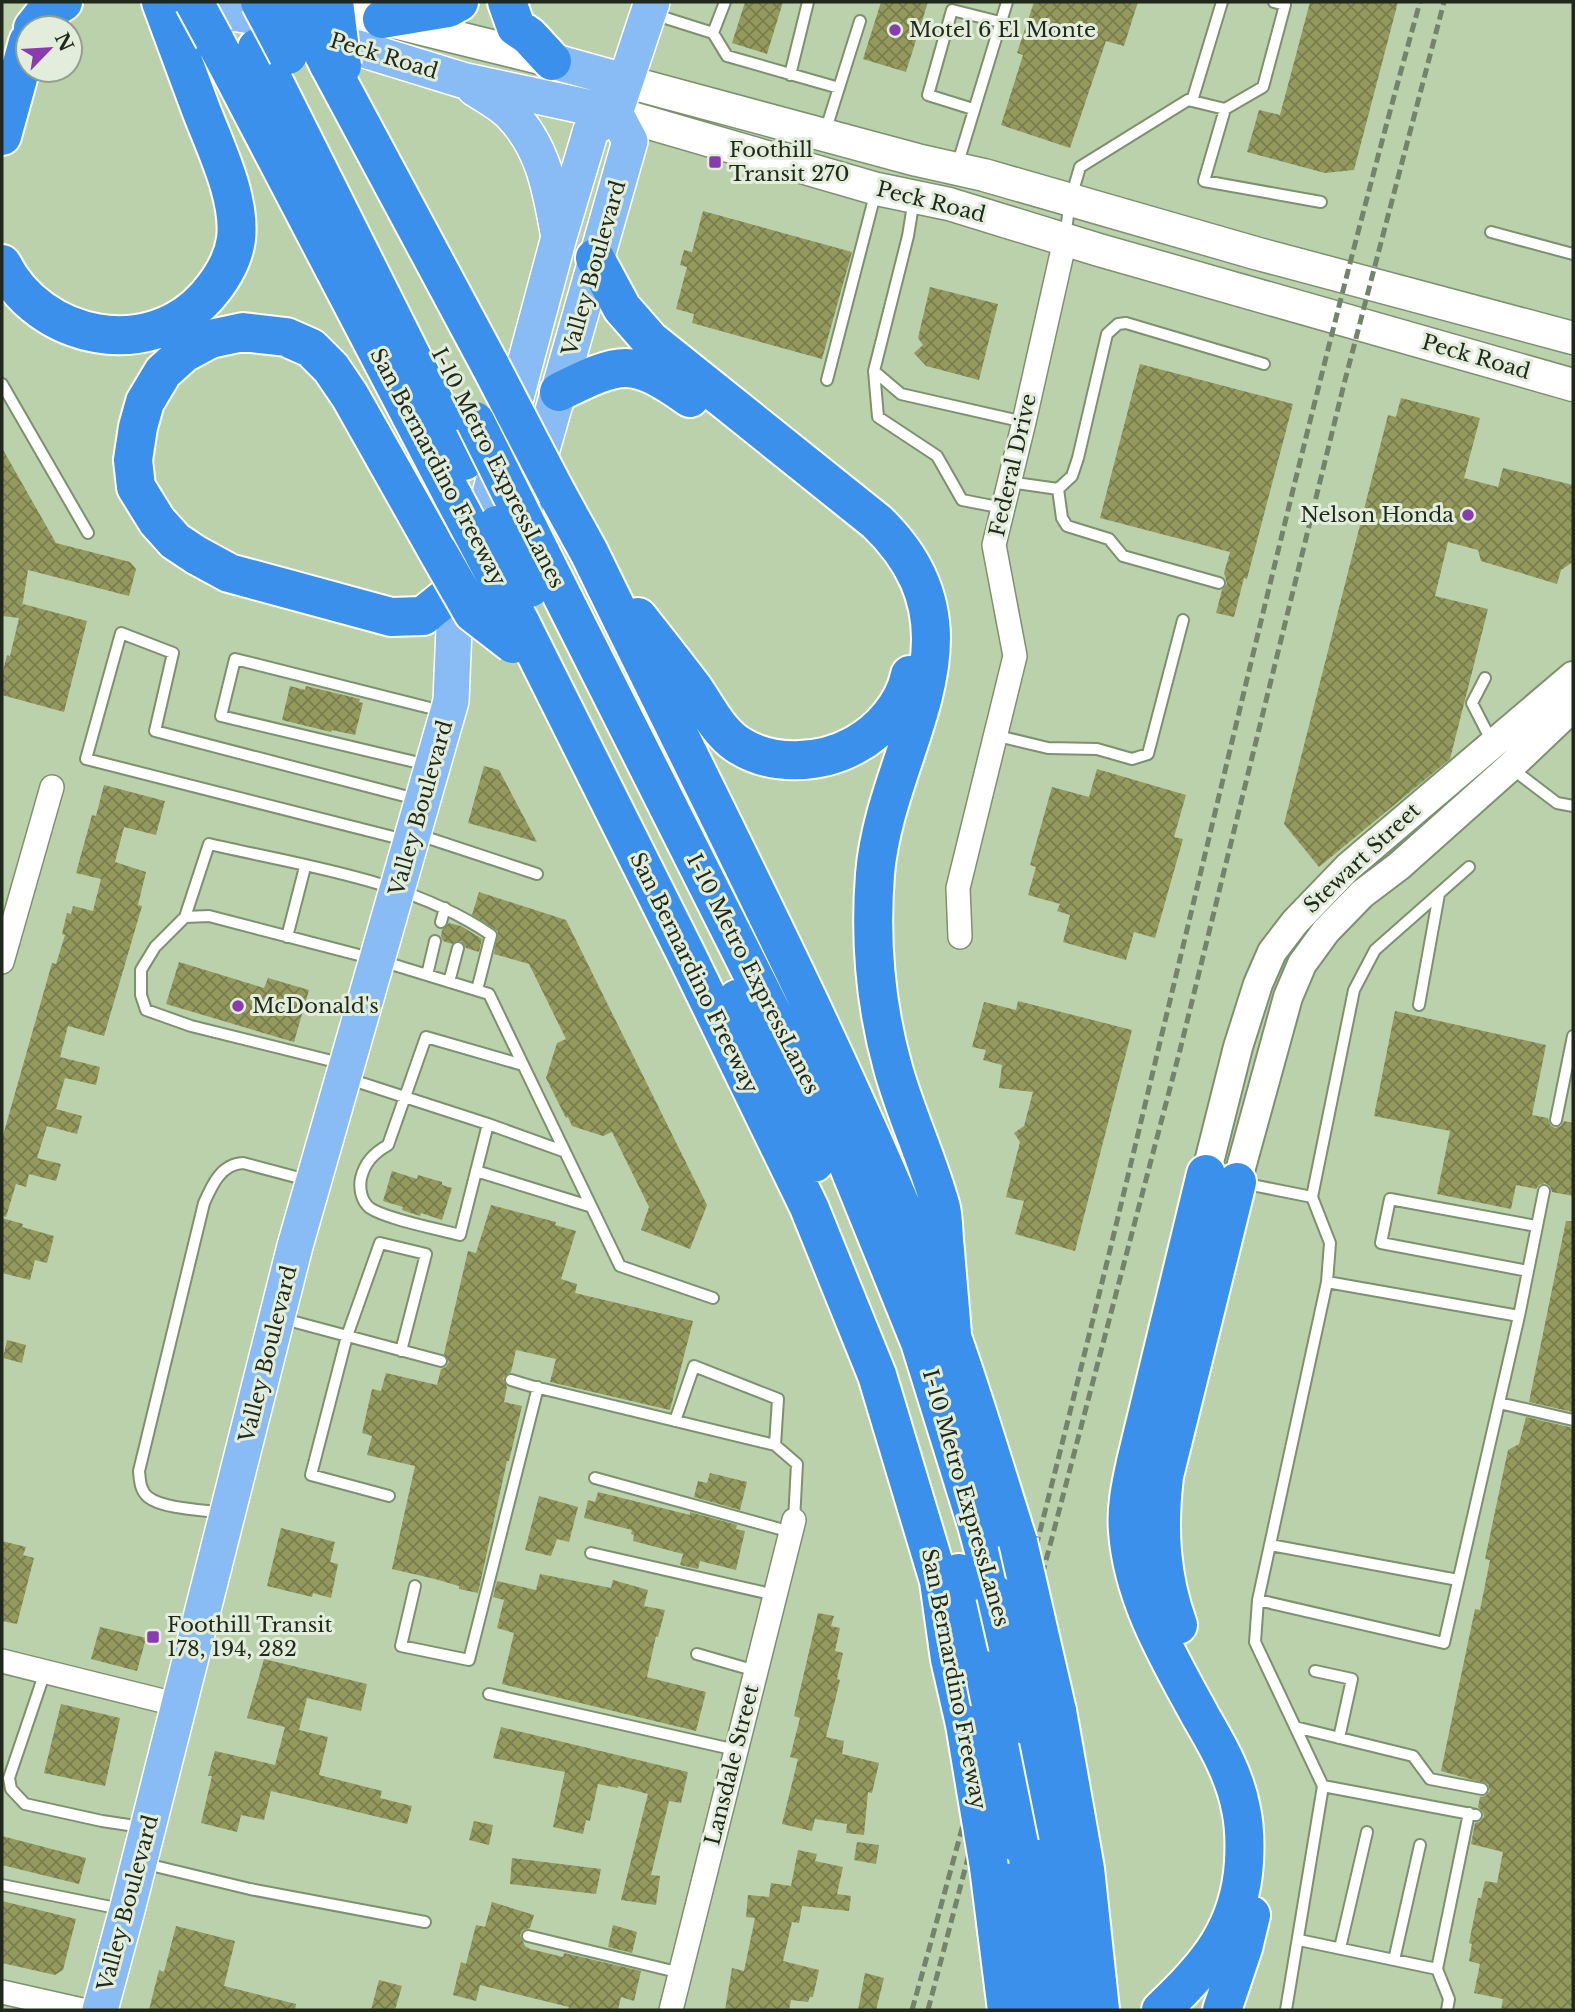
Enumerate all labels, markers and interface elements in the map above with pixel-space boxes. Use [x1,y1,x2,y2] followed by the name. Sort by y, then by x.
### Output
[14,14,84,84] north arrow
[909,17,1096,43] place label: Motel 6 El Monte
[887,22,903,38] marker: Motel 6 El Monte
[327,27,441,85] street label: Peck Road
[50,29,78,55] text: N
[729,137,850,187] place label: Foothill Transit 270
[707,154,723,170] marker: Foothill Transit 270
[874,176,988,228] street label: Peck Road
[556,177,631,360] street label: Valley Boulevard
[1419,329,1533,385] street label: Peck Road
[426,343,570,593] street label: I-10 Metro ExpressLanes
[364,344,512,591] street label: San Bernardino Freeway
[984,391,1042,539] street label: Federal Drive
[1300,502,1454,528] place label: Nelson Honda
[1460,507,1476,523] marker: Nelson Honda
[383,717,458,900] street label: Valley Boulevard
[1298,797,1426,919] street label: Stewart Street
[624,848,764,1098] street label: San Bernardino Freeway
[681,849,825,1099] street label: I-10 Metro ExpressLanes
[252,993,379,1019] place label: McDonald's
[230,998,246,1014] marker: McDonald's
[233,1263,303,1446] street label: Valley Boulevard
[917,1366,1015,1630] street label: I-10 Metro ExpressLanes
[916,1546,992,1812] street label: San Bernardino Freeway
[167,1612,332,1662] place label: Foothill Transit 178, 194, 282
[145,1629,161,1645] marker: Foothill Transit 178, 194, 282
[699,1682,765,1848] street label: Lansdale Street
[92,1812,164,1995] street label: Valley Boulevard

